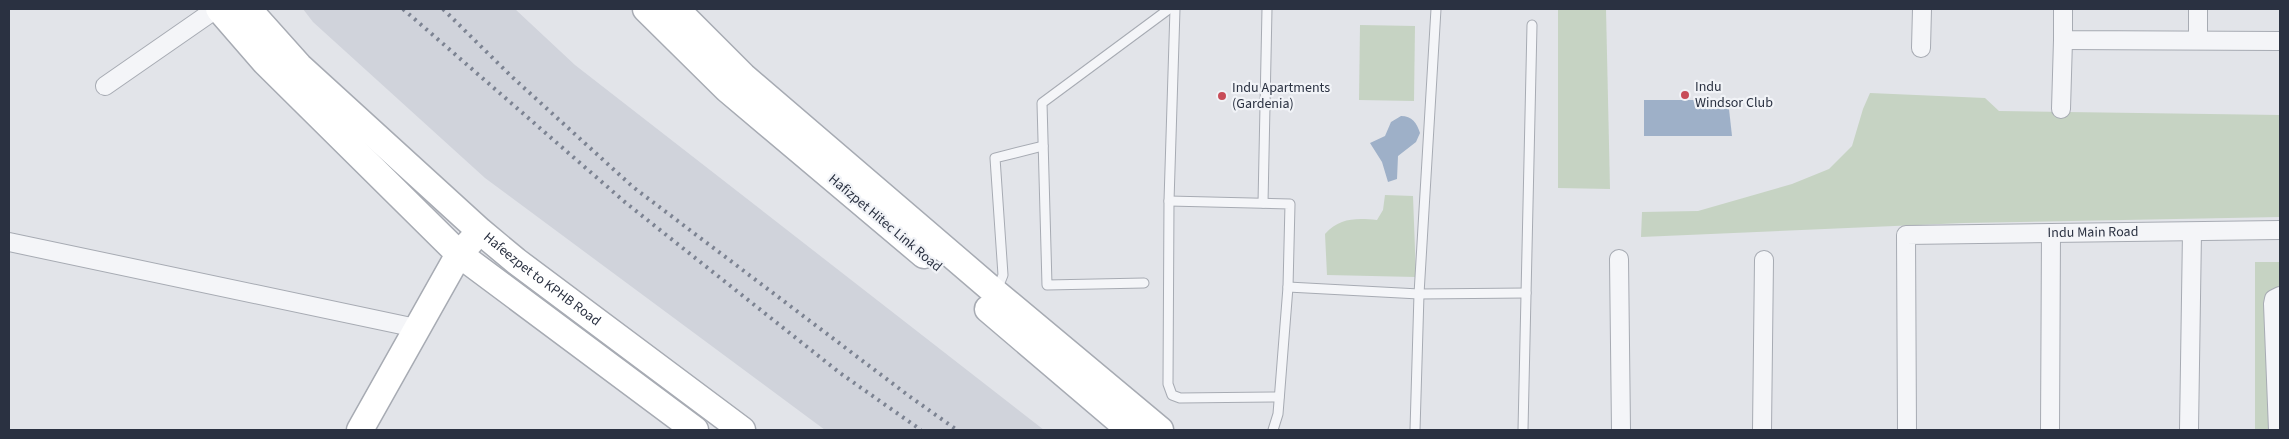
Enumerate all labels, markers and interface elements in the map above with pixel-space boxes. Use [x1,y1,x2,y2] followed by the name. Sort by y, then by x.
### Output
[1695,77,1773,113] place label: Indu Windsor Club
[1232,78,1330,114] place label: Indu Apartments (Gardenia)
[1679,89,1691,101] marker: Indu Windsor Club
[1216,90,1228,102] marker: Indu Apartments (Gardenia)
[824,169,946,277] street label: Hafizpet Hitec Link Road
[2047,222,2139,243] street label: Indu Main Road
[479,228,605,331] street label: Hafeezpet to KPHB Road

